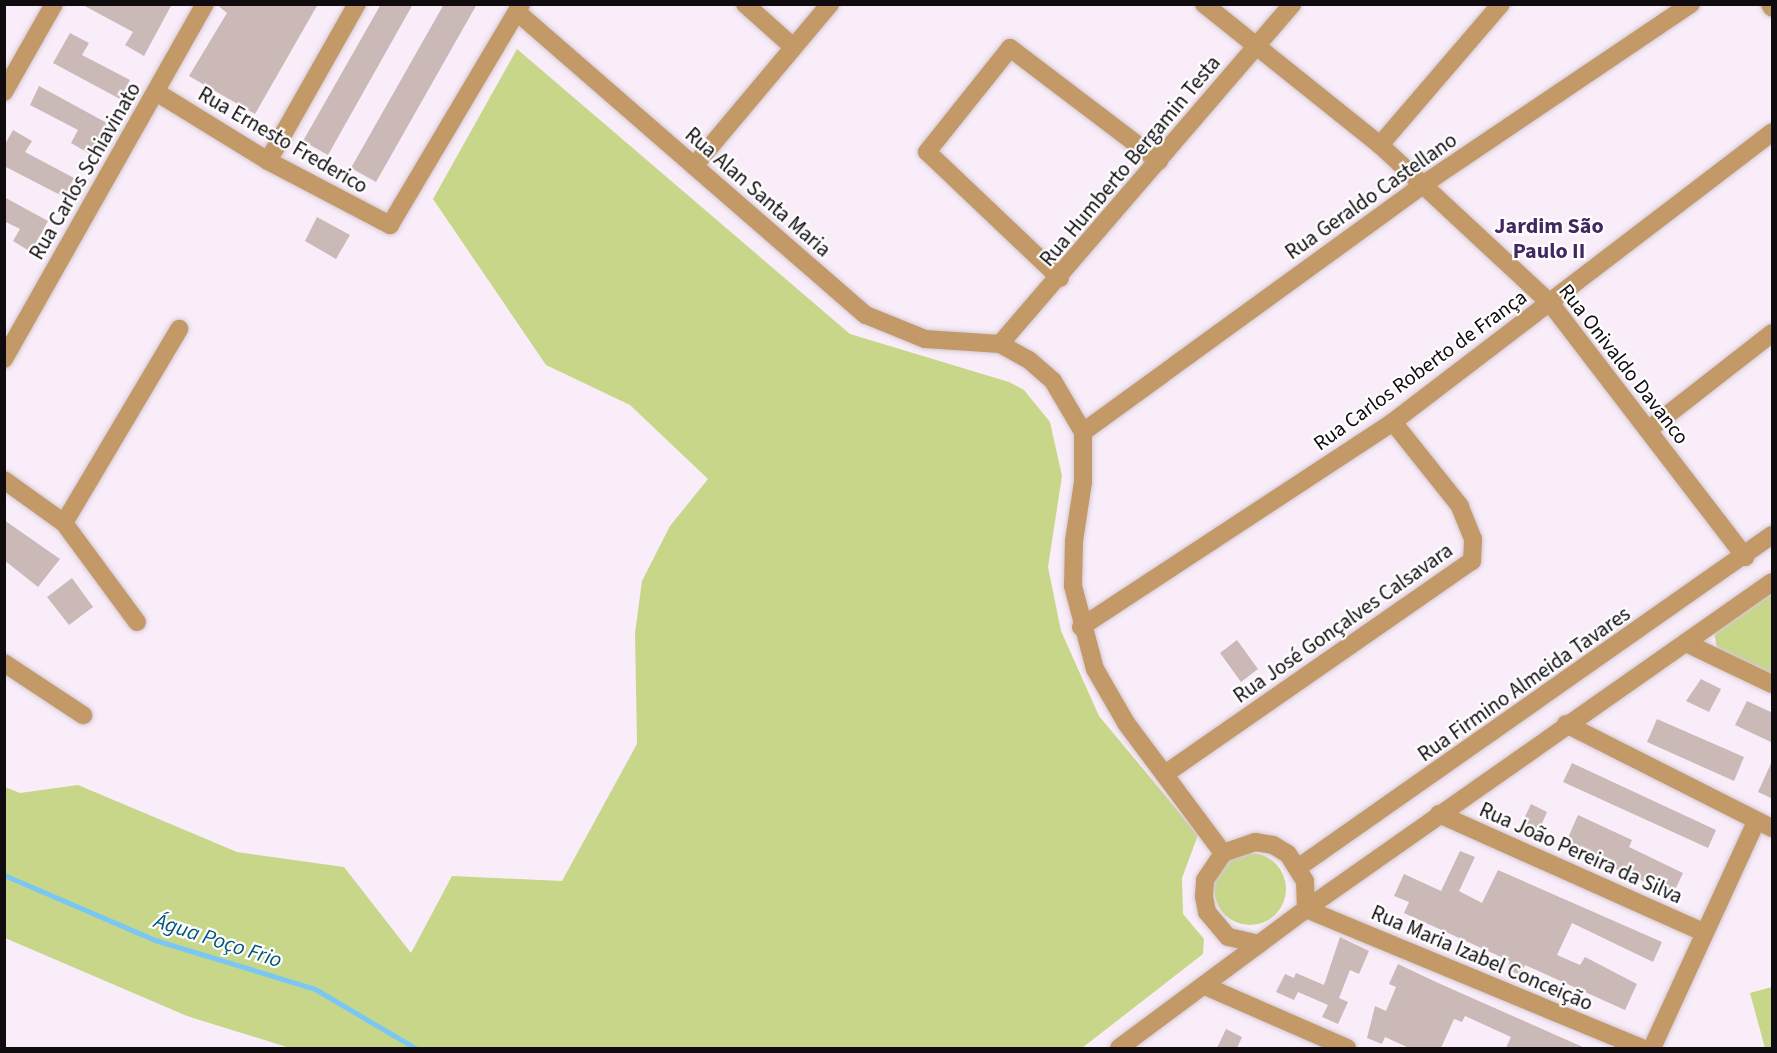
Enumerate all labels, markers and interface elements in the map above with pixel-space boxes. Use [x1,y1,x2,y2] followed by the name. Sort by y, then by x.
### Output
[1034,51,1226,271] street label: Rua Humberto Bergamin Testa
[24,78,146,264] street label: Rua Carlos Schiavinato
[194,81,372,199] street label: Rua Ernesto Frederico
[680,122,836,262] street label: Rua Alan Santa Maria
[1280,127,1462,265] street label: Rua Geraldo Castellano
[1494,213,1604,264] district label: Jardim São Paulo II
[1553,279,1695,449] street label: Rua Onivaldo Davanco
[1308,284,1532,456] street label: Rua Carlos Roberto de França
[1229,538,1457,708] street label: Rua José Gonçalves Calsavara
[1413,601,1635,767] street label: Rua Firmino Almeida Tavares
[1476,797,1686,909] street label: Rua João Pereira da Silva
[1367,900,1597,1016] street label: Rua Maria Izabel Conceição
[151,908,285,974] water label: Água Poço Frio

